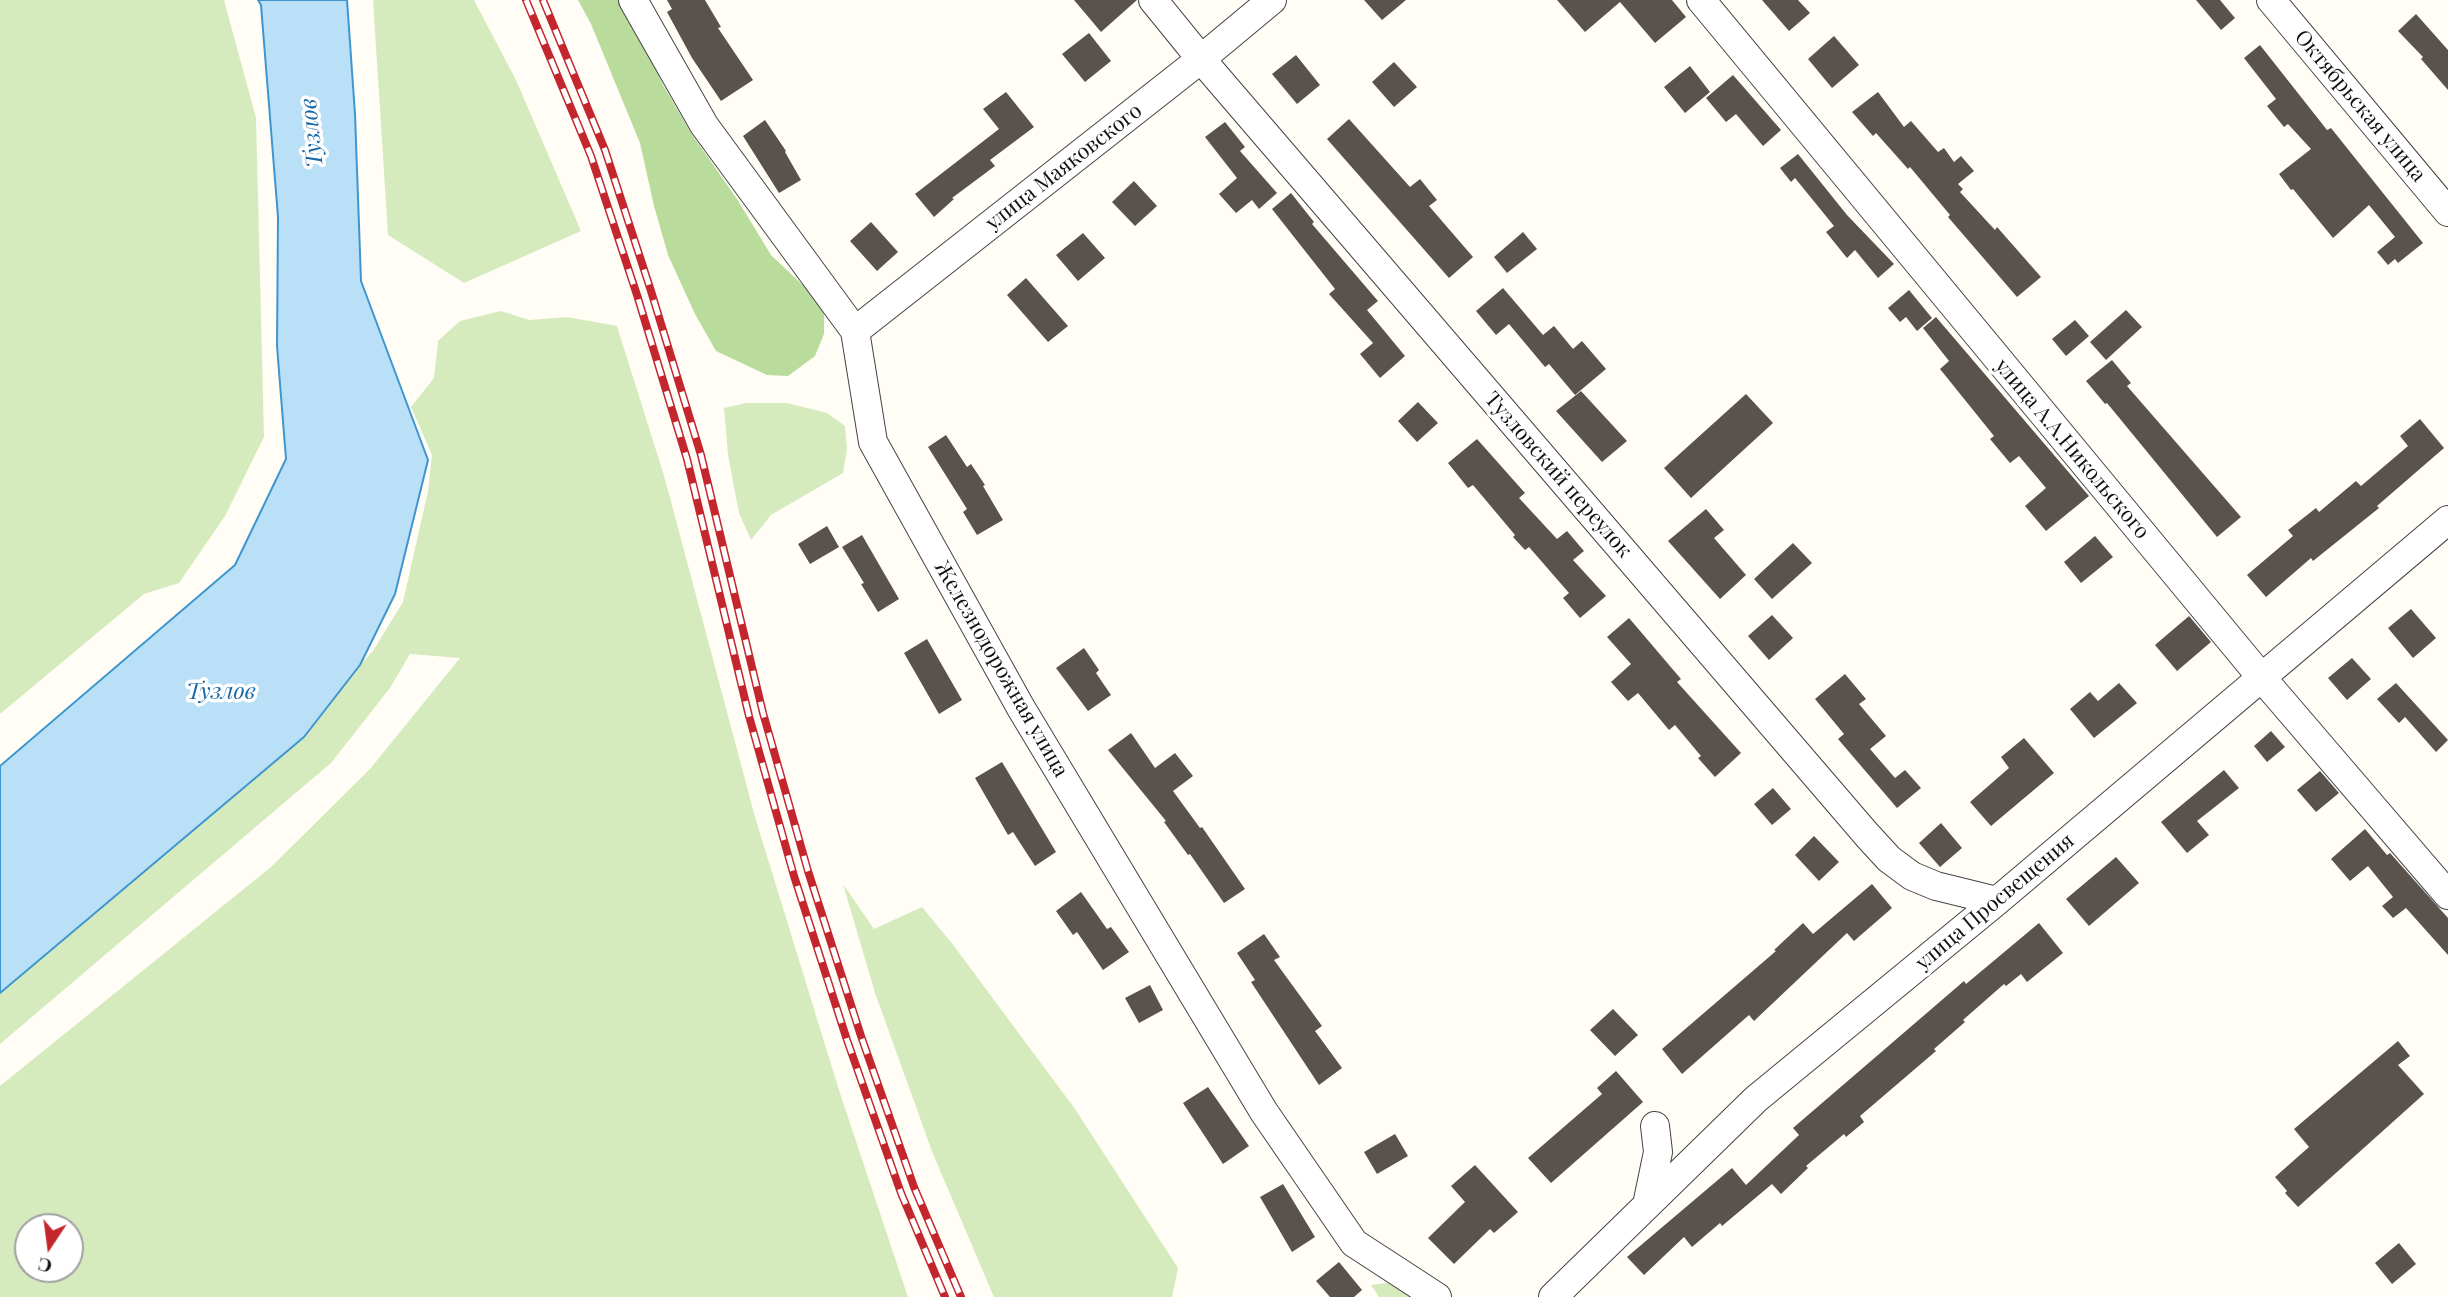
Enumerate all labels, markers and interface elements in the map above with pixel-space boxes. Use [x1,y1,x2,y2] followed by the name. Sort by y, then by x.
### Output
[2289,25,2431,187] street label: Октябрьская улица
[295,97,329,169] water label: Тузлов
[981,98,1147,236] street label: улица Маяковского
[1989,354,2155,544] street label: улица А.А.Никольского
[1479,387,1637,563] street label: Тузловский переулок
[929,556,1073,782] street label: Железнодорожная улица
[186,678,256,706] water label: Тузлов
[1911,828,2079,976] street label: улица Просвещения
[14,1213,84,1283] north arrow
[35,1252,54,1281] text: С

